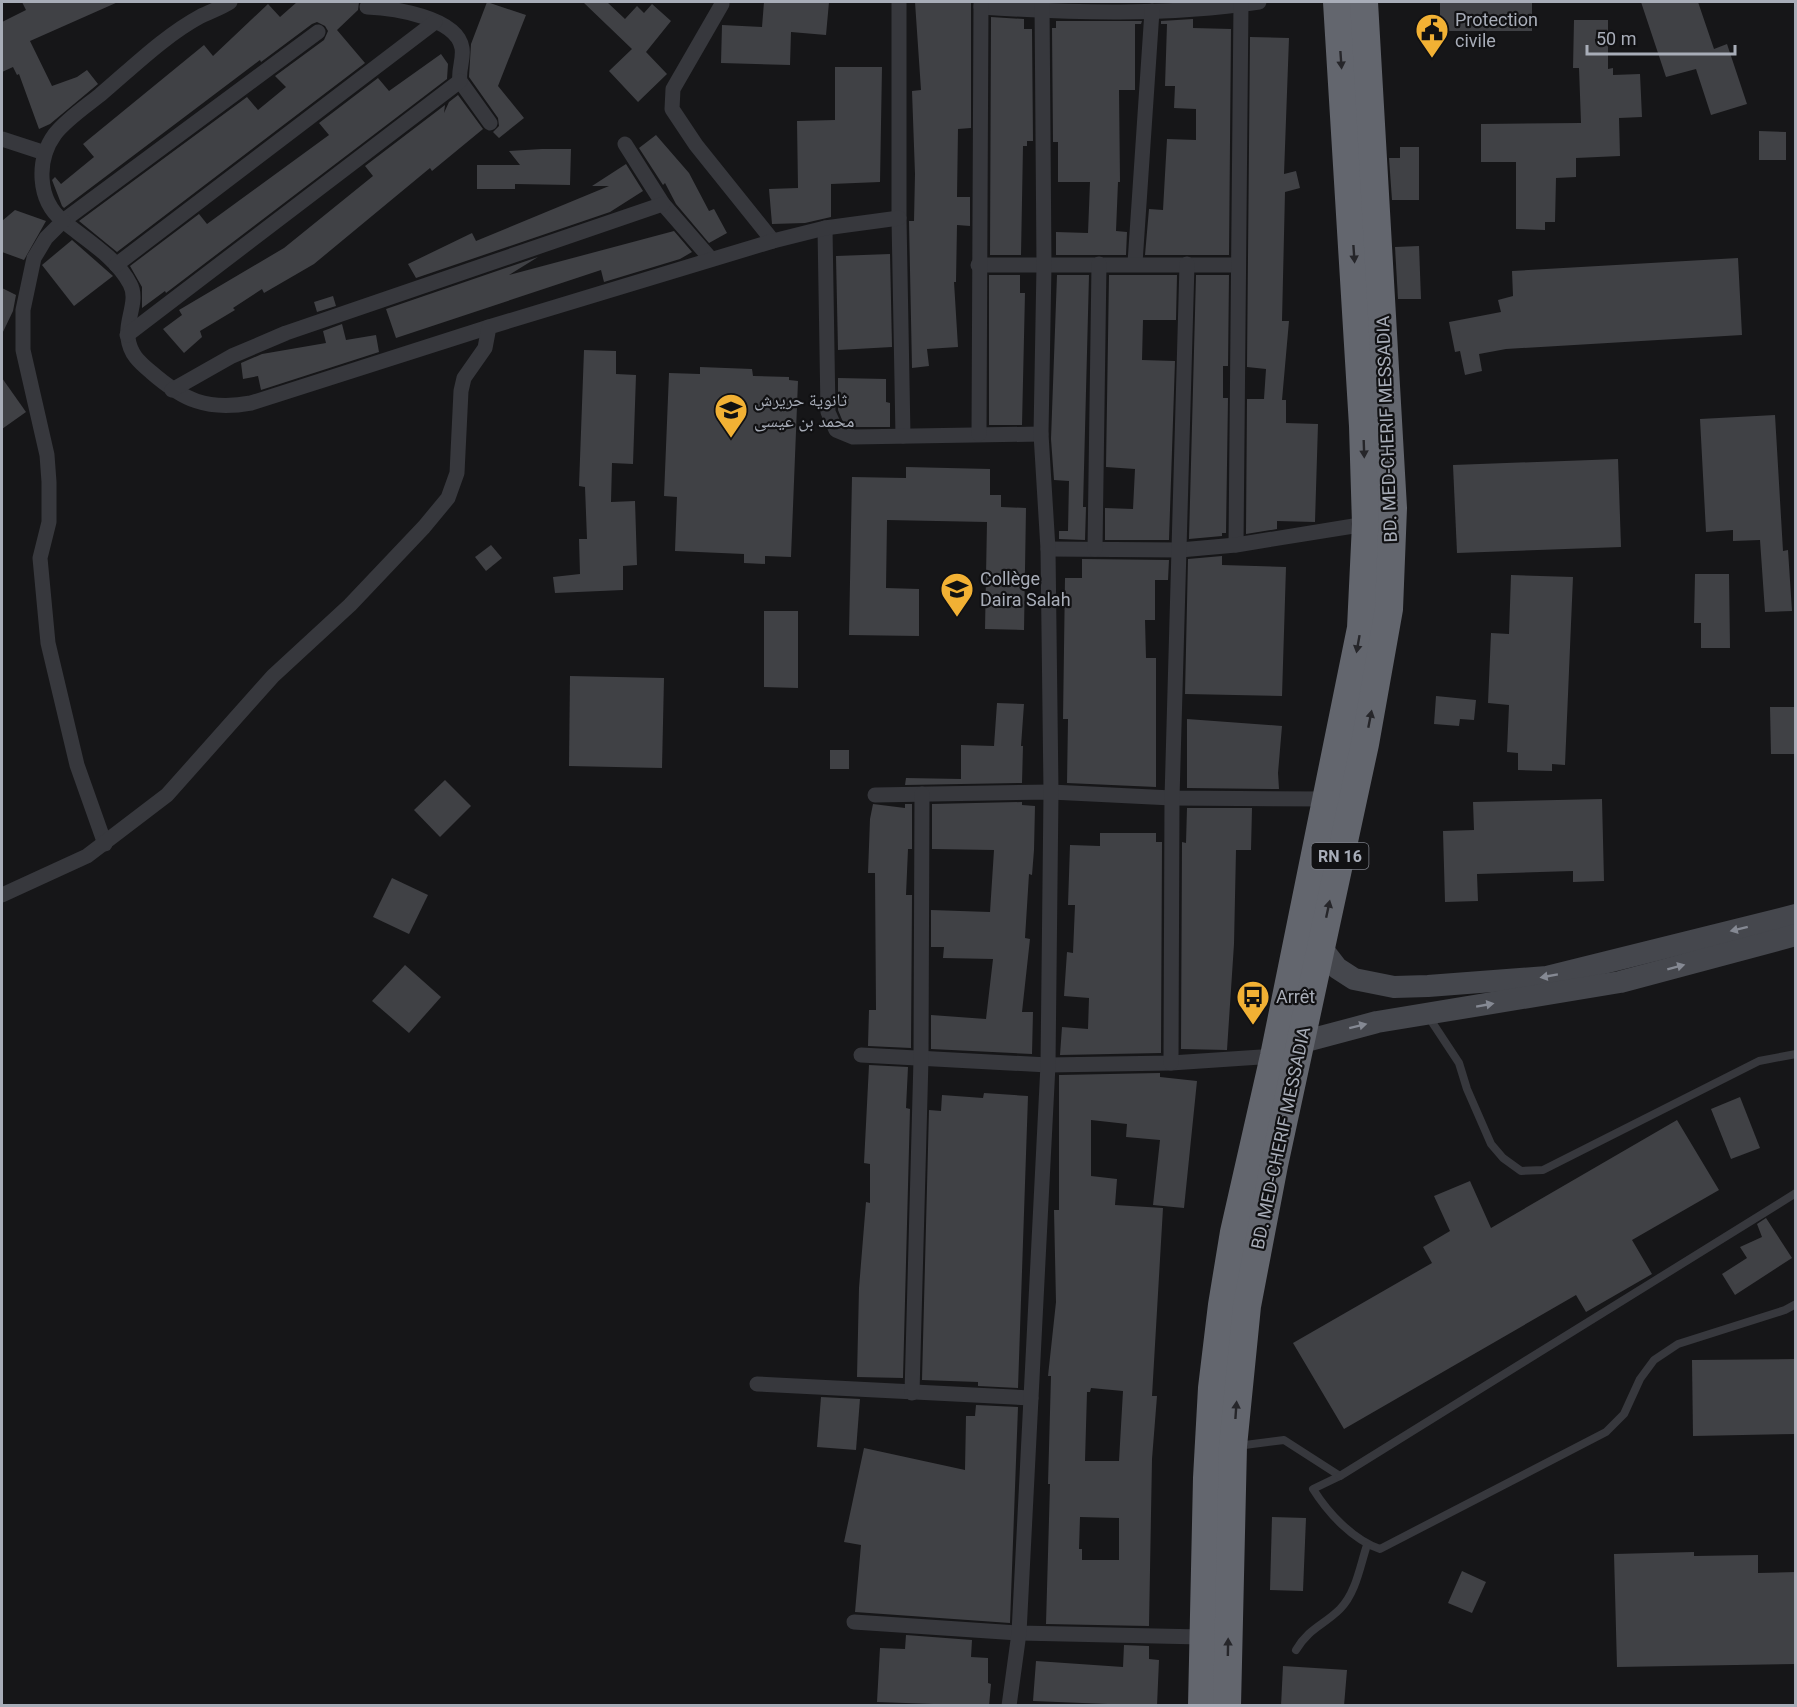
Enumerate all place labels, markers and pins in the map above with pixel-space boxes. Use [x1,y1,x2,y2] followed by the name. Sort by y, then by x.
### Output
[1455,9,1538,51] place label: Protection civile
[1414,12,1450,59] public building icon: Protection civile
[754,389,854,432] place label: ثانوية حريرش محمد بن عيسى
[713,392,749,439] school or university icon: ثانوية حريرش محمد بن عيسى
[980,568,1071,610] place label: Collège Daira Salah
[939,571,975,618] school or university icon: Collège Daira Salah
[1235,979,1271,1026] bus stop icon: Arrêt
[1276,986,1315,1007] place label: Arrêt

